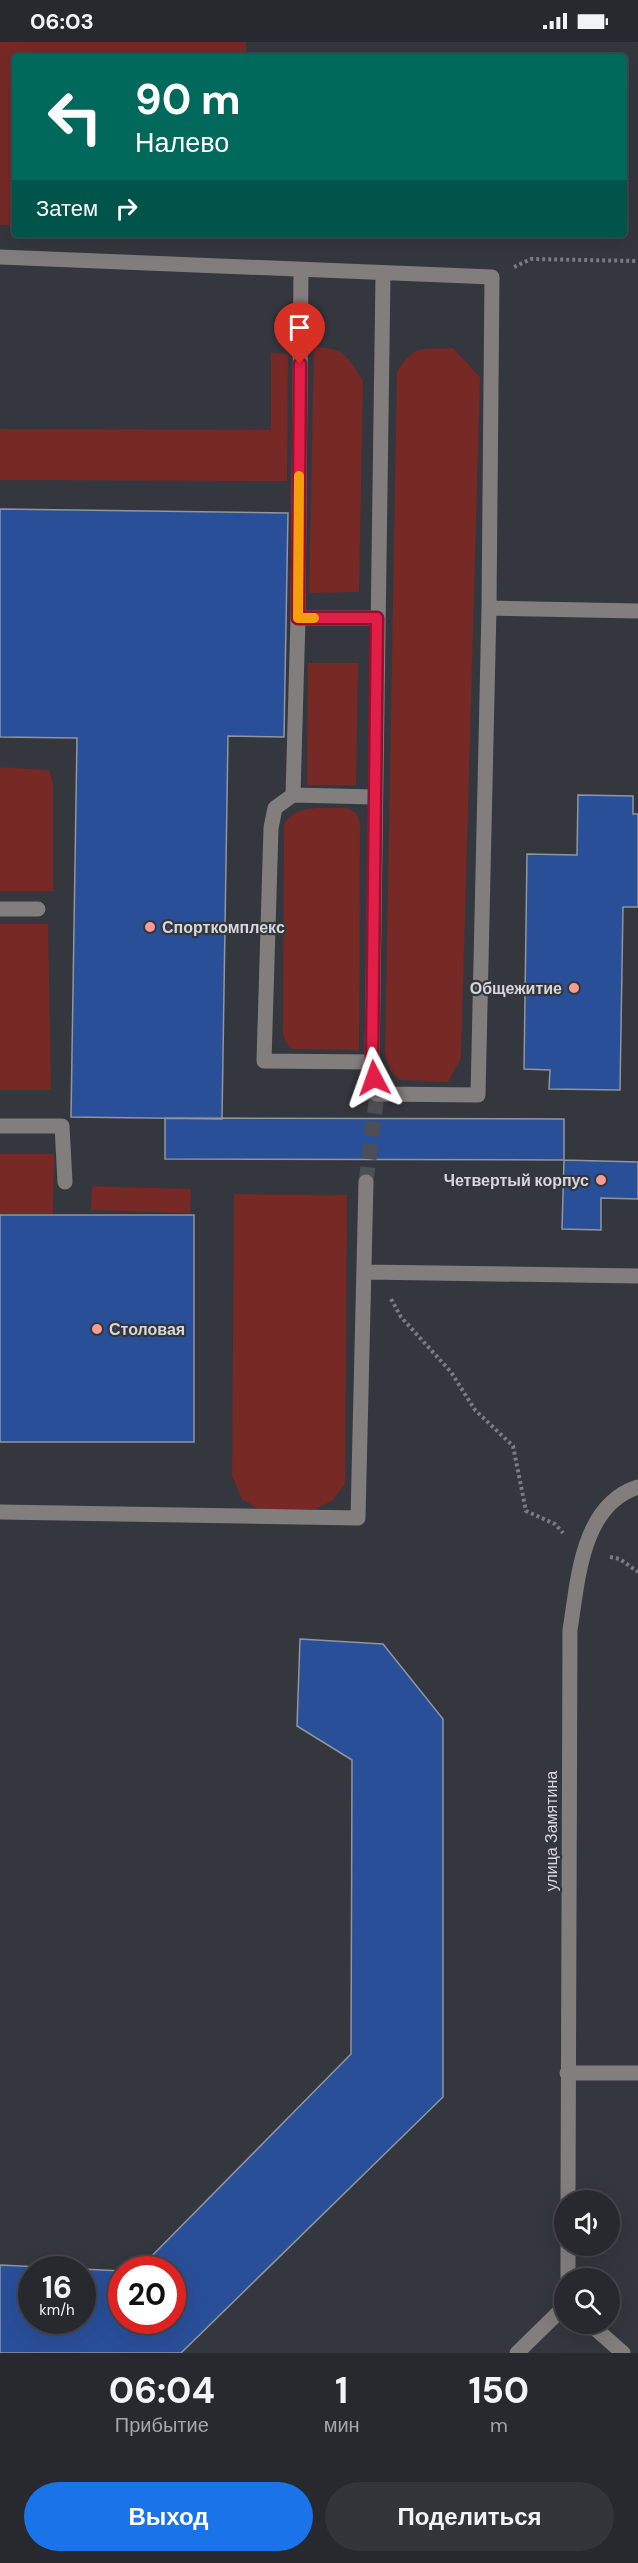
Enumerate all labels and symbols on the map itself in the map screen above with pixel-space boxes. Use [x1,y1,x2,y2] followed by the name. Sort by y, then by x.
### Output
[274,302,325,364] pin
[162,917,285,938] place label: Спорткомплекс
[143,920,157,934] marker: Спорткомплекс
[470,978,562,999] place label: Общежитие
[567,981,581,995] marker: Общежитие
[342,1046,406,1110] position arrow
[444,1170,589,1191] place label: Четвертый корпус
[594,1173,608,1187] marker: Четвертый корпус
[109,1319,185,1340] place label: Столовая
[90,1322,104,1336] marker: Столовая
[541,1771,562,1891] street label: улица Замятина
[108,2256,186,2334] speed limit sign: 20

